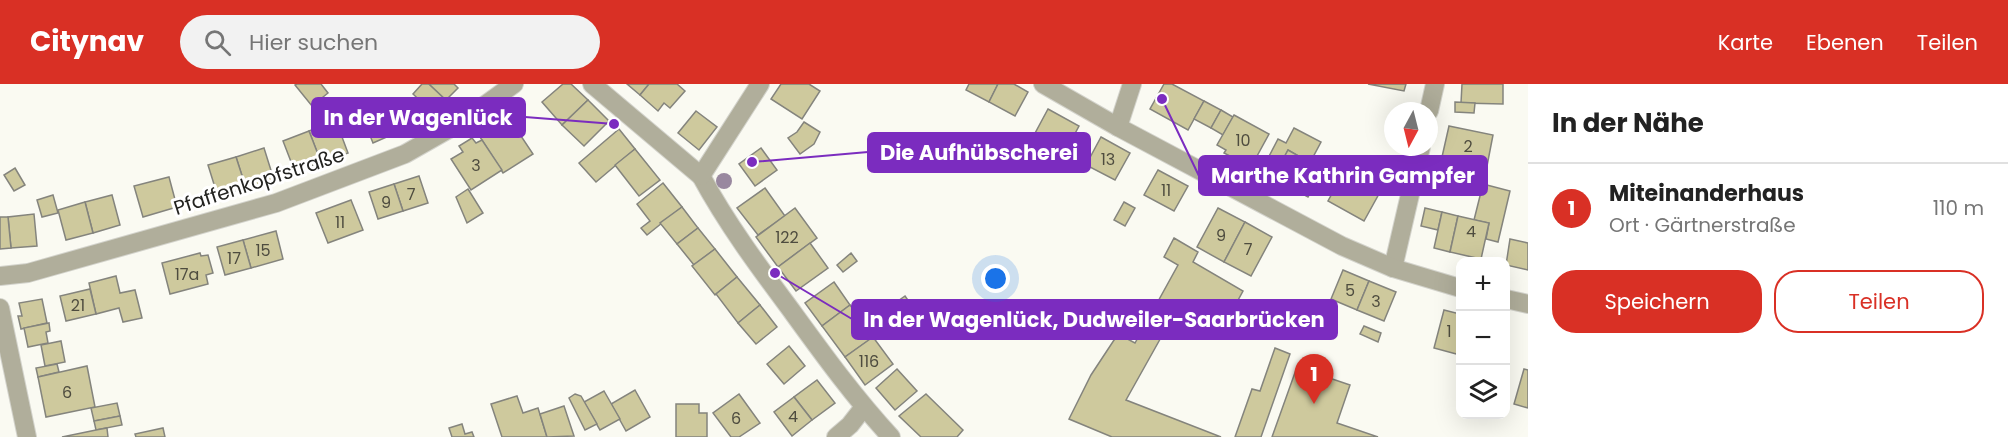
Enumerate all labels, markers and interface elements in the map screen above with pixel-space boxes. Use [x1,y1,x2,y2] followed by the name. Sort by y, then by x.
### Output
[180,15,600,69] search box
[30,22,144,61] text: Citynav
[201,26,234,59] icon: search
[249,27,378,58] text: Hier suchen
[1718,28,1773,57] text: Karte
[1806,28,1884,57] text: Ebenen
[1917,28,1978,57] text: Teilen
[312,98,525,137] callout: In der Wagenlück
[1384,102,1438,156] north arrow
[323,103,513,132] text: In der Wagenlück
[1552,105,1704,141] text: In der Nähe
[1235,129,1251,152] house number: 10
[868,133,1090,172] callout: Die Aufhübscherei
[1463,135,1473,158] house number: 2
[880,138,1078,167] text: Die Aufhübscherei
[170,140,348,222] street label: Pfaffenkopfstraße
[1101,148,1115,171] house number: 13
[471,154,481,177] house number: 3
[1199,156,1487,195] callout: Marthe Kathrin Gampfer
[1211,161,1475,190] text: Marthe Kathrin Gampfer
[1609,178,1804,209] text: Miteinanderhaus
[1161,179,1171,202] house number: 11
[407,183,416,206] house number: 7
[381,191,391,214] house number: 9
[1568,194,1575,222] text: 1
[1933,194,1984,222] text: 110 m
[335,211,345,234] house number: 11
[1609,211,1796,239] text: Ort · Gärtnerstraße
[1466,220,1476,243] house number: 4
[1216,224,1226,247] house number: 9
[775,226,799,249] house number: 122
[1244,238,1253,261] house number: 7
[255,239,271,262] house number: 15
[227,247,241,270] house number: 17
[1456,257,1510,419] map controls
[1456,257,1510,311] button: +
[175,263,199,286] house number: 17a
[981,264,1010,293] your location
[1552,270,1762,333] button: Speichern
[1774,270,1984,333] button: Teilen
[1345,279,1355,302] house number: 5
[1371,290,1381,313] house number: 3
[71,294,85,317] house number: 21
[852,300,1337,339] callout: In der Wagenlück, Dudweiler-Saarbrücken
[863,305,1325,334] text: In der Wagenlück, Dudweiler-Saarbrücken
[1456,311,1510,365] button: −
[1446,320,1452,343] house number: 1
[859,350,879,373] house number: 116
[1294,354,1334,404] pin: 1
[1456,365,1510,419] button: layers
[62,381,72,404] house number: 6
[788,405,798,428] house number: 4
[731,407,741,430] house number: 6

